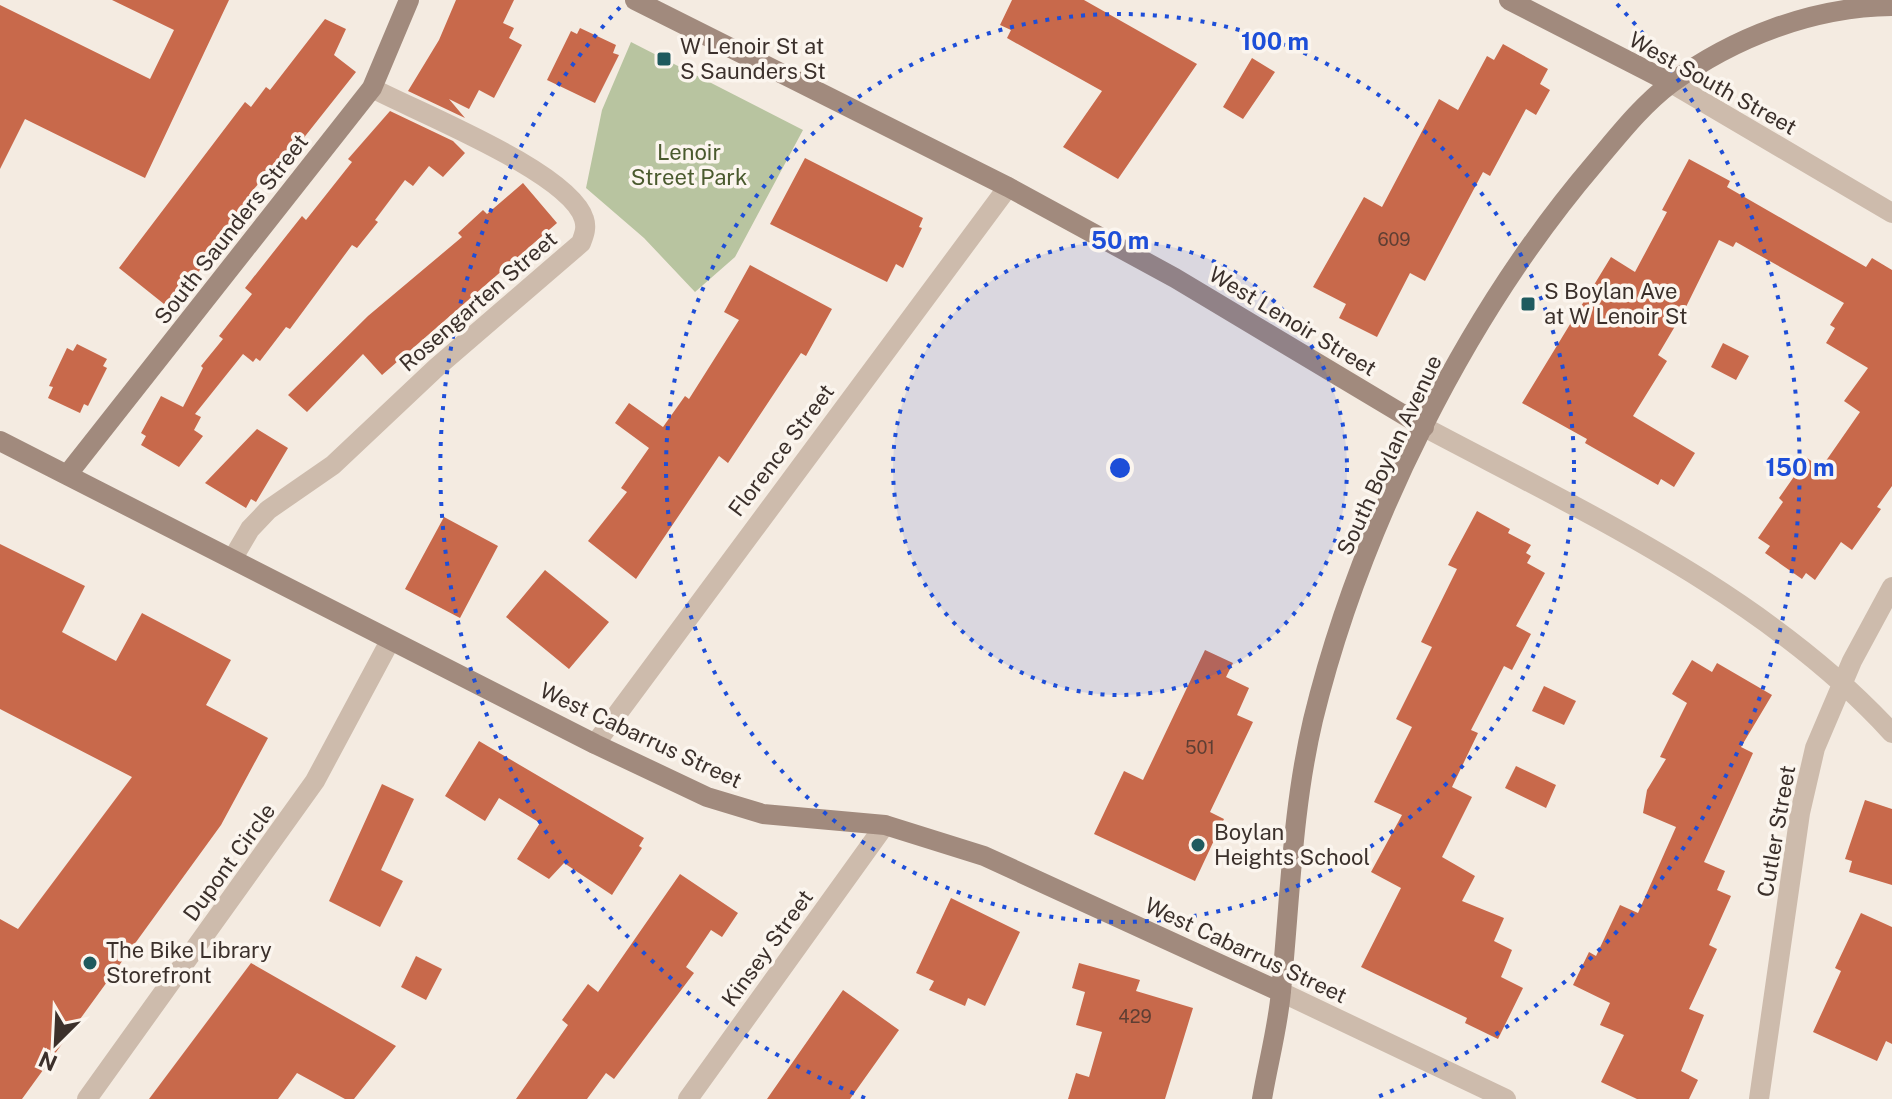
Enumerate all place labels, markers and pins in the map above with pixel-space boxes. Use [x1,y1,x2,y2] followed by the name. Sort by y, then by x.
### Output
[680,33,826,84] place label: W Lenoir St at S Saunders St
[655,50,673,68] marker: W Lenoir St at S Saunders St
[1544,278,1688,329] place label: S Boylan Ave at W Lenoir St
[1519,295,1537,313] marker: S Boylan Ave at W Lenoir St
[1106,454,1134,482] centre of rings
[1214,819,1370,870] place label: Boylan Heights School
[1189,836,1207,854] marker: Boylan Heights School
[106,937,272,988] place label: The Bike Library Storefront
[81,954,99,972] marker: The Bike Library Storefront

